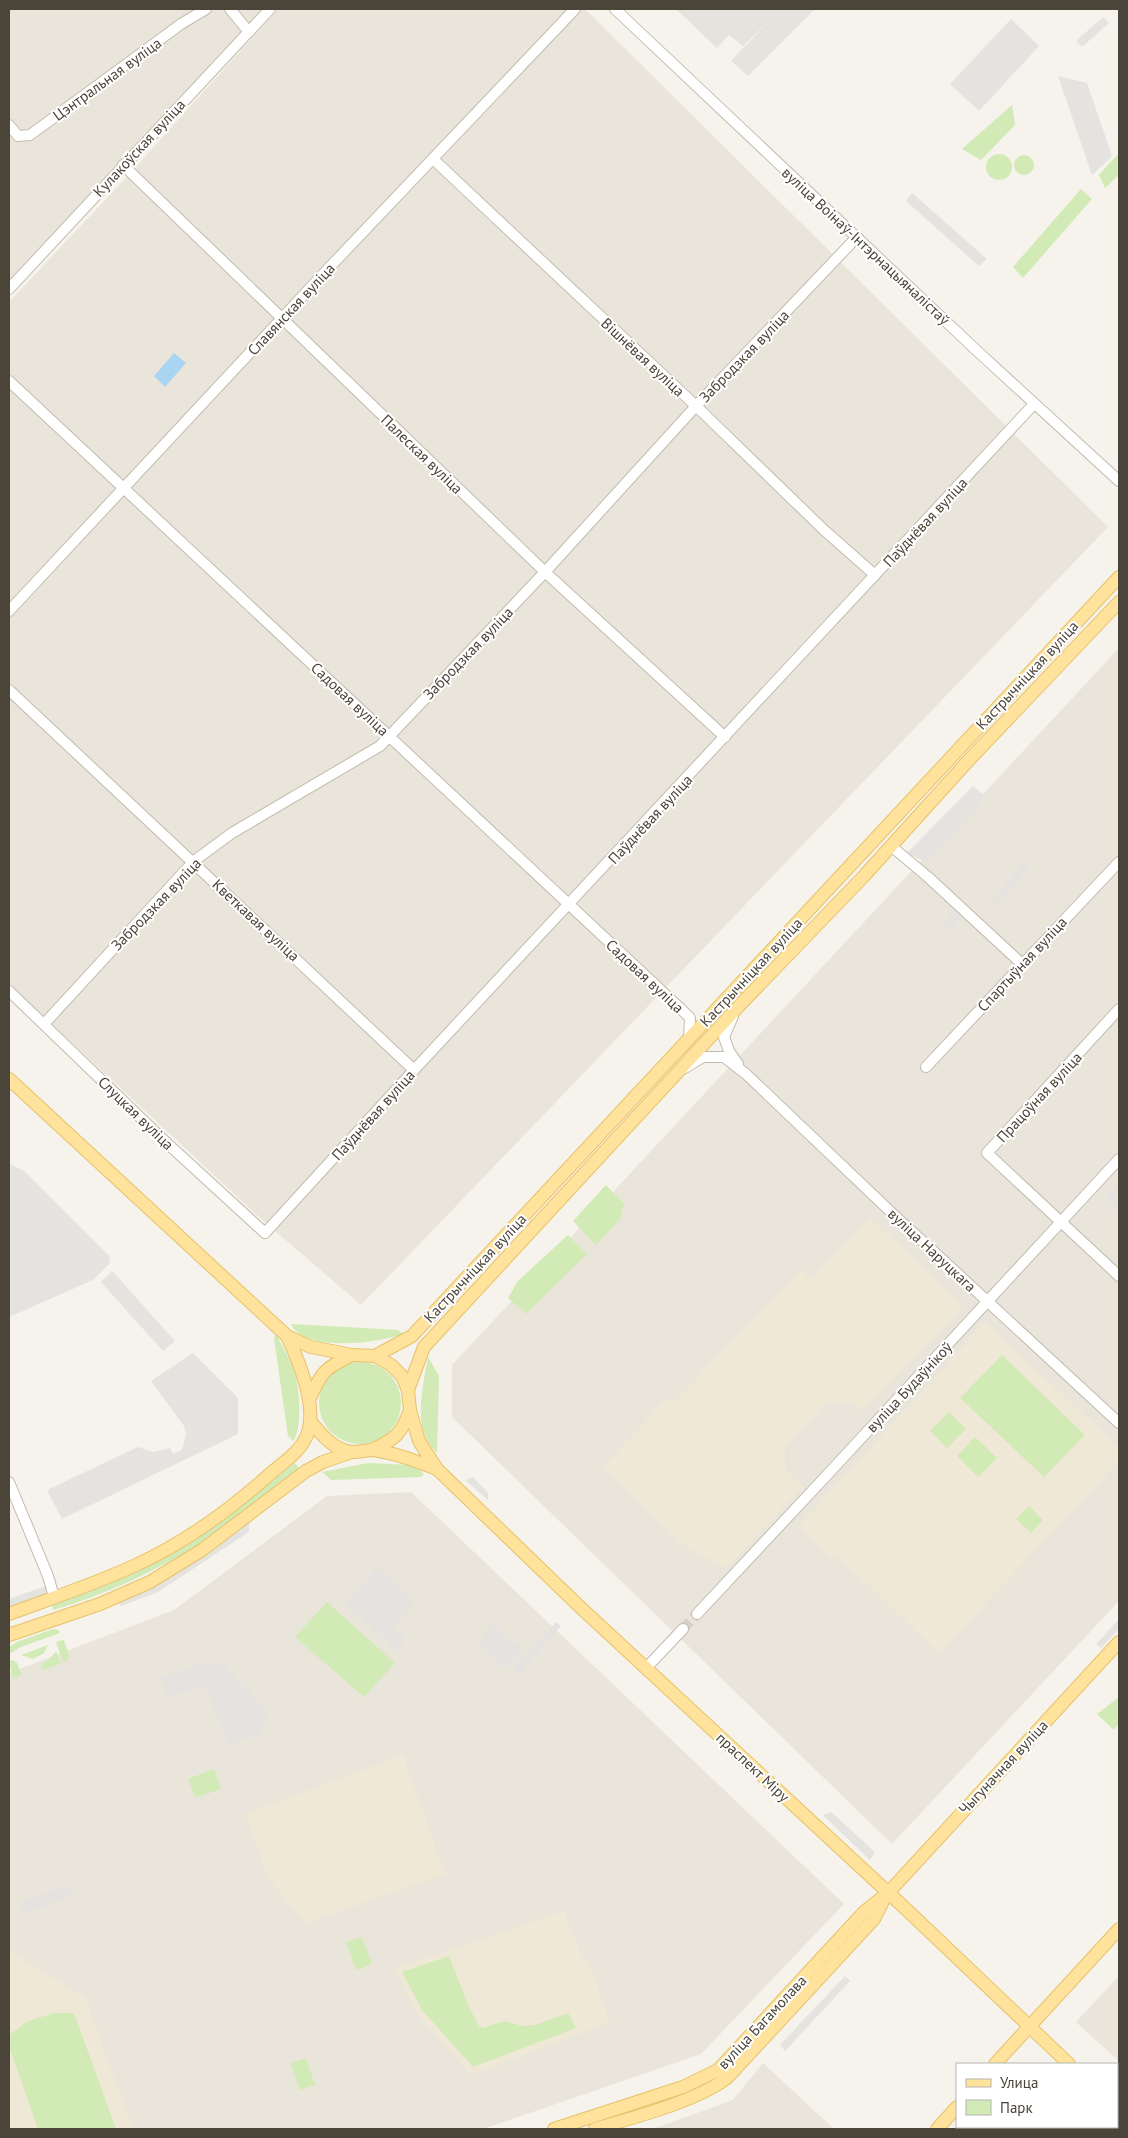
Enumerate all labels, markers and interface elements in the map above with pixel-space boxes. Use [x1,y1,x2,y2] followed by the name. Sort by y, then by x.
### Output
[49,33,165,125] street label: Цэнтральная вуліца
[89,95,189,201] street label: Кулакоўская вуліца
[778,163,954,329] street label: вуліца Воінаў-Інтэрнацыяналістаў
[243,259,339,359] street label: Славянская вуліца
[695,306,793,406] street label: Забродзкая вуліца
[597,314,689,400] street label: Вішнёвая вуліца
[377,410,467,498] street label: Палеская вуліца
[879,473,971,571] street label: Паўднёвая вуліца
[419,603,517,703] street label: Забродзкая вуліца
[972,617,1082,733] street label: Кастрычніцкая вуліца
[307,658,393,740] street label: Садовая вуліца
[604,770,696,868] street label: Паўднёвая вуліца
[107,854,205,954] street label: Забродзкая вуліца
[208,875,304,965] street label: Кветкавая вуліца
[973,913,1071,1015] street label: Спартыўная вуліца
[696,914,806,1030] street label: Кастрычніцкая вуліца
[602,935,688,1017] street label: Садовая вуліца
[992,1048,1086,1146] street label: Працоўная вуліца
[327,1066,419,1164] street label: Паўднёвая вуліца
[94,1072,178,1154] street label: Слуцкая вуліца
[884,1204,980,1296] street label: вуліца Наруцкага
[420,1210,530,1326] street label: Кастрычніцкая вуліца
[862,1338,956,1436] street label: вуліца Будаўнікоў
[954,1716,1052,1818] street label: Чыгуначная вуліца
[712,1728,794,1806] street label: праспект Міру
[714,1971,810,2073] street label: вуліца Багамолава
[956,2063,1118,2128] legend
[1000,2073,1038,2092] text: Улица
[1000,2098,1033,2117] text: Парк

